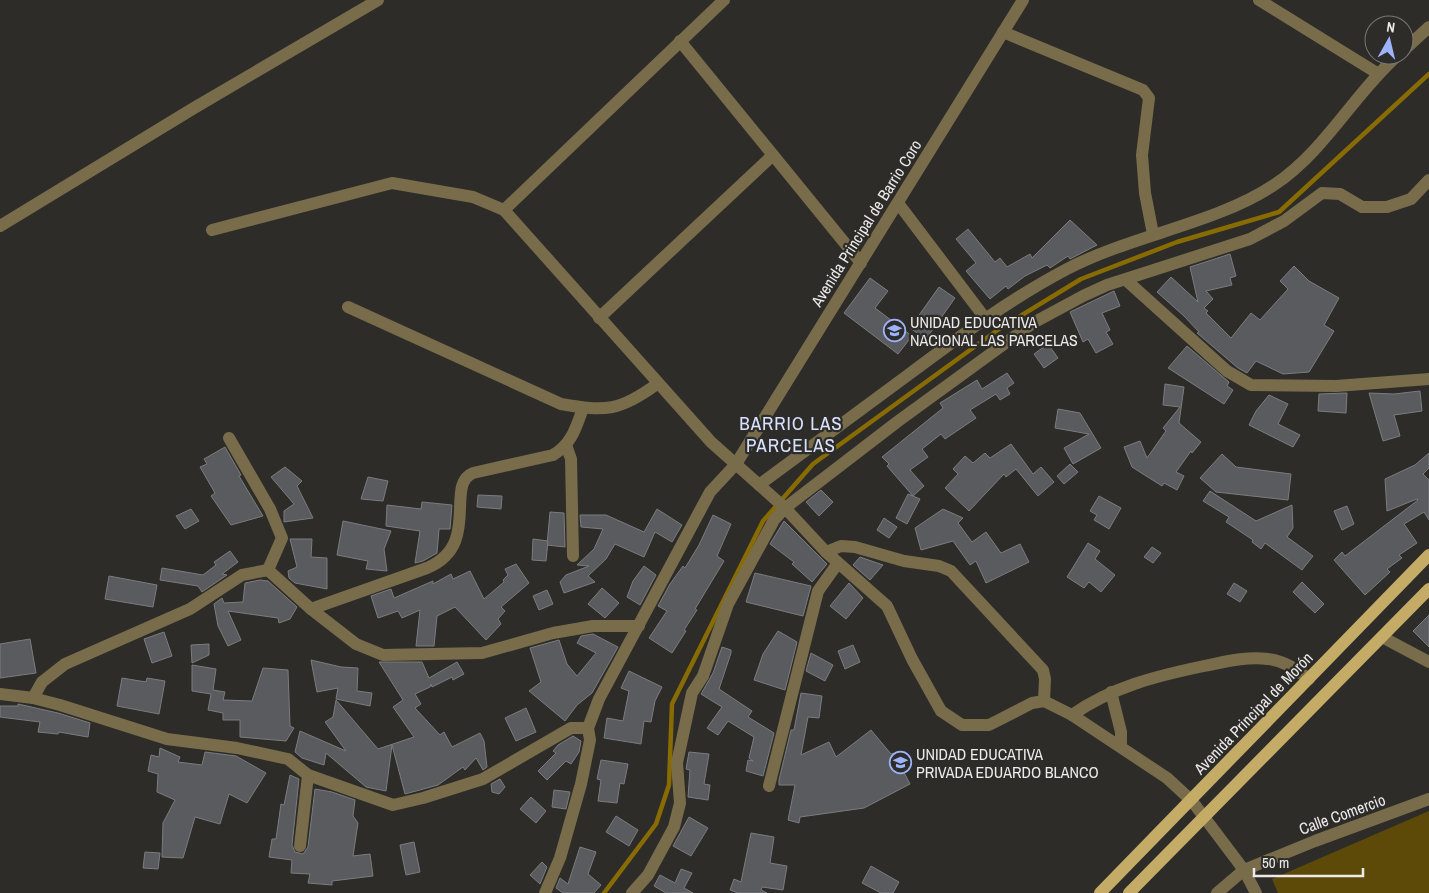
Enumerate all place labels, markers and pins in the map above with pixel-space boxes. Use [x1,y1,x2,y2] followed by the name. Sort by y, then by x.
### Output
[910,311,1078,351] place label: UNIDAD EDUCATIVA NACIONAL LAS PARCELAS
[882,319,906,343] school or university icon: UNIDAD EDUCATIVA NACIONAL LAS PARCELAS
[916,743,1099,783] place label: UNIDAD EDUCATIVA PRIVADA EDUARDO BLANCO
[888,751,912,775] school or university icon: UNIDAD EDUCATIVA PRIVADA EDUARDO BLANCO

